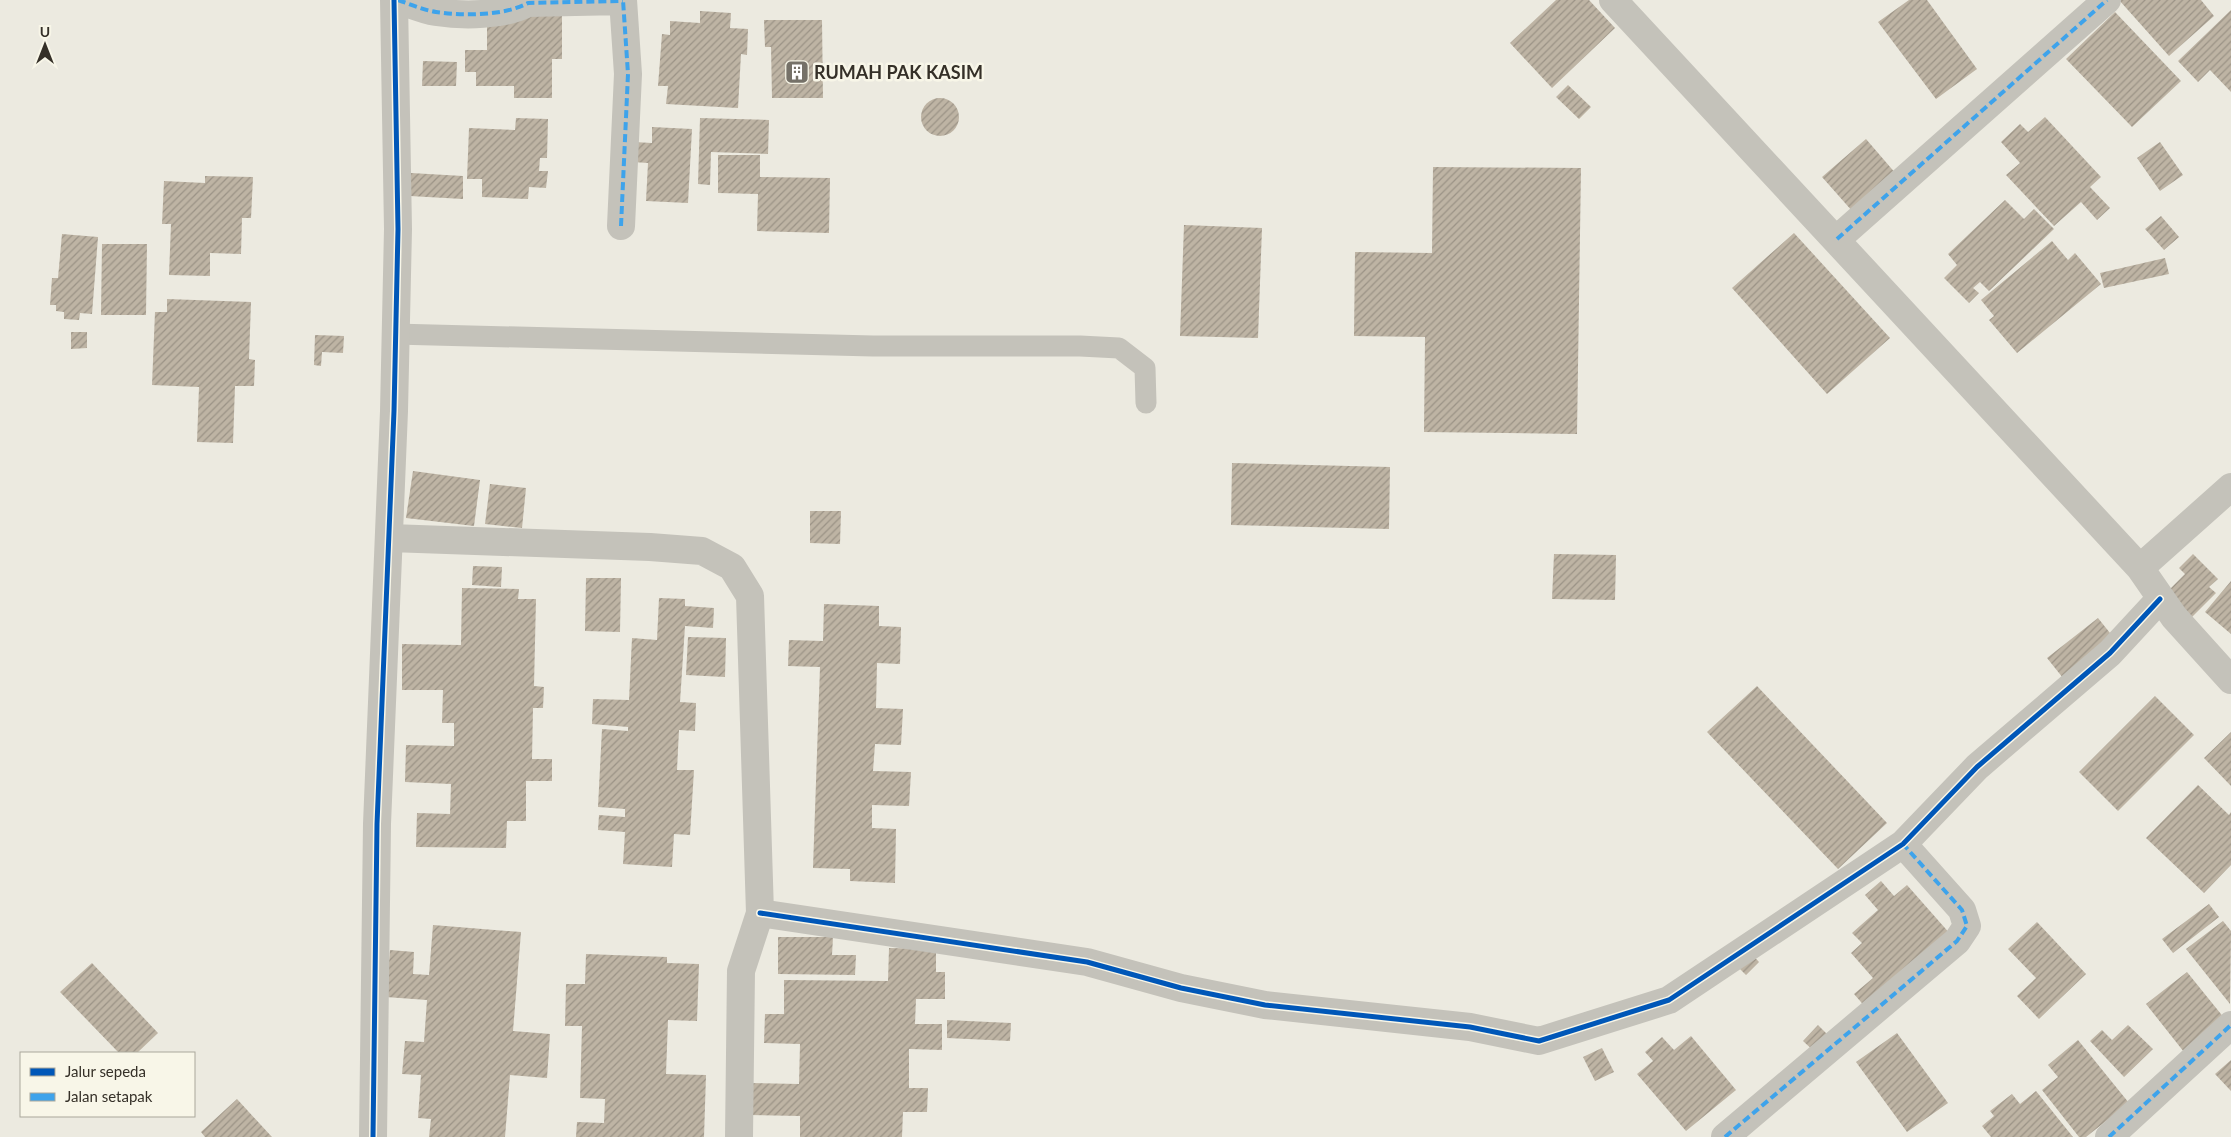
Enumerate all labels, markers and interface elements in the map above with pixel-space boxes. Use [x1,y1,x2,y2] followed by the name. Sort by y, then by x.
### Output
[20,20,70,70] north arrow
[40,23,50,40] text: U
[784,59,810,85] building icon: RUMAH PAK KASIM
[814,61,983,83] place label: RUMAH PAK KASIM
[20,1052,195,1117] legend
[65,1062,146,1080] text: Jalur sepeda
[65,1087,153,1105] text: Jalan setapak

